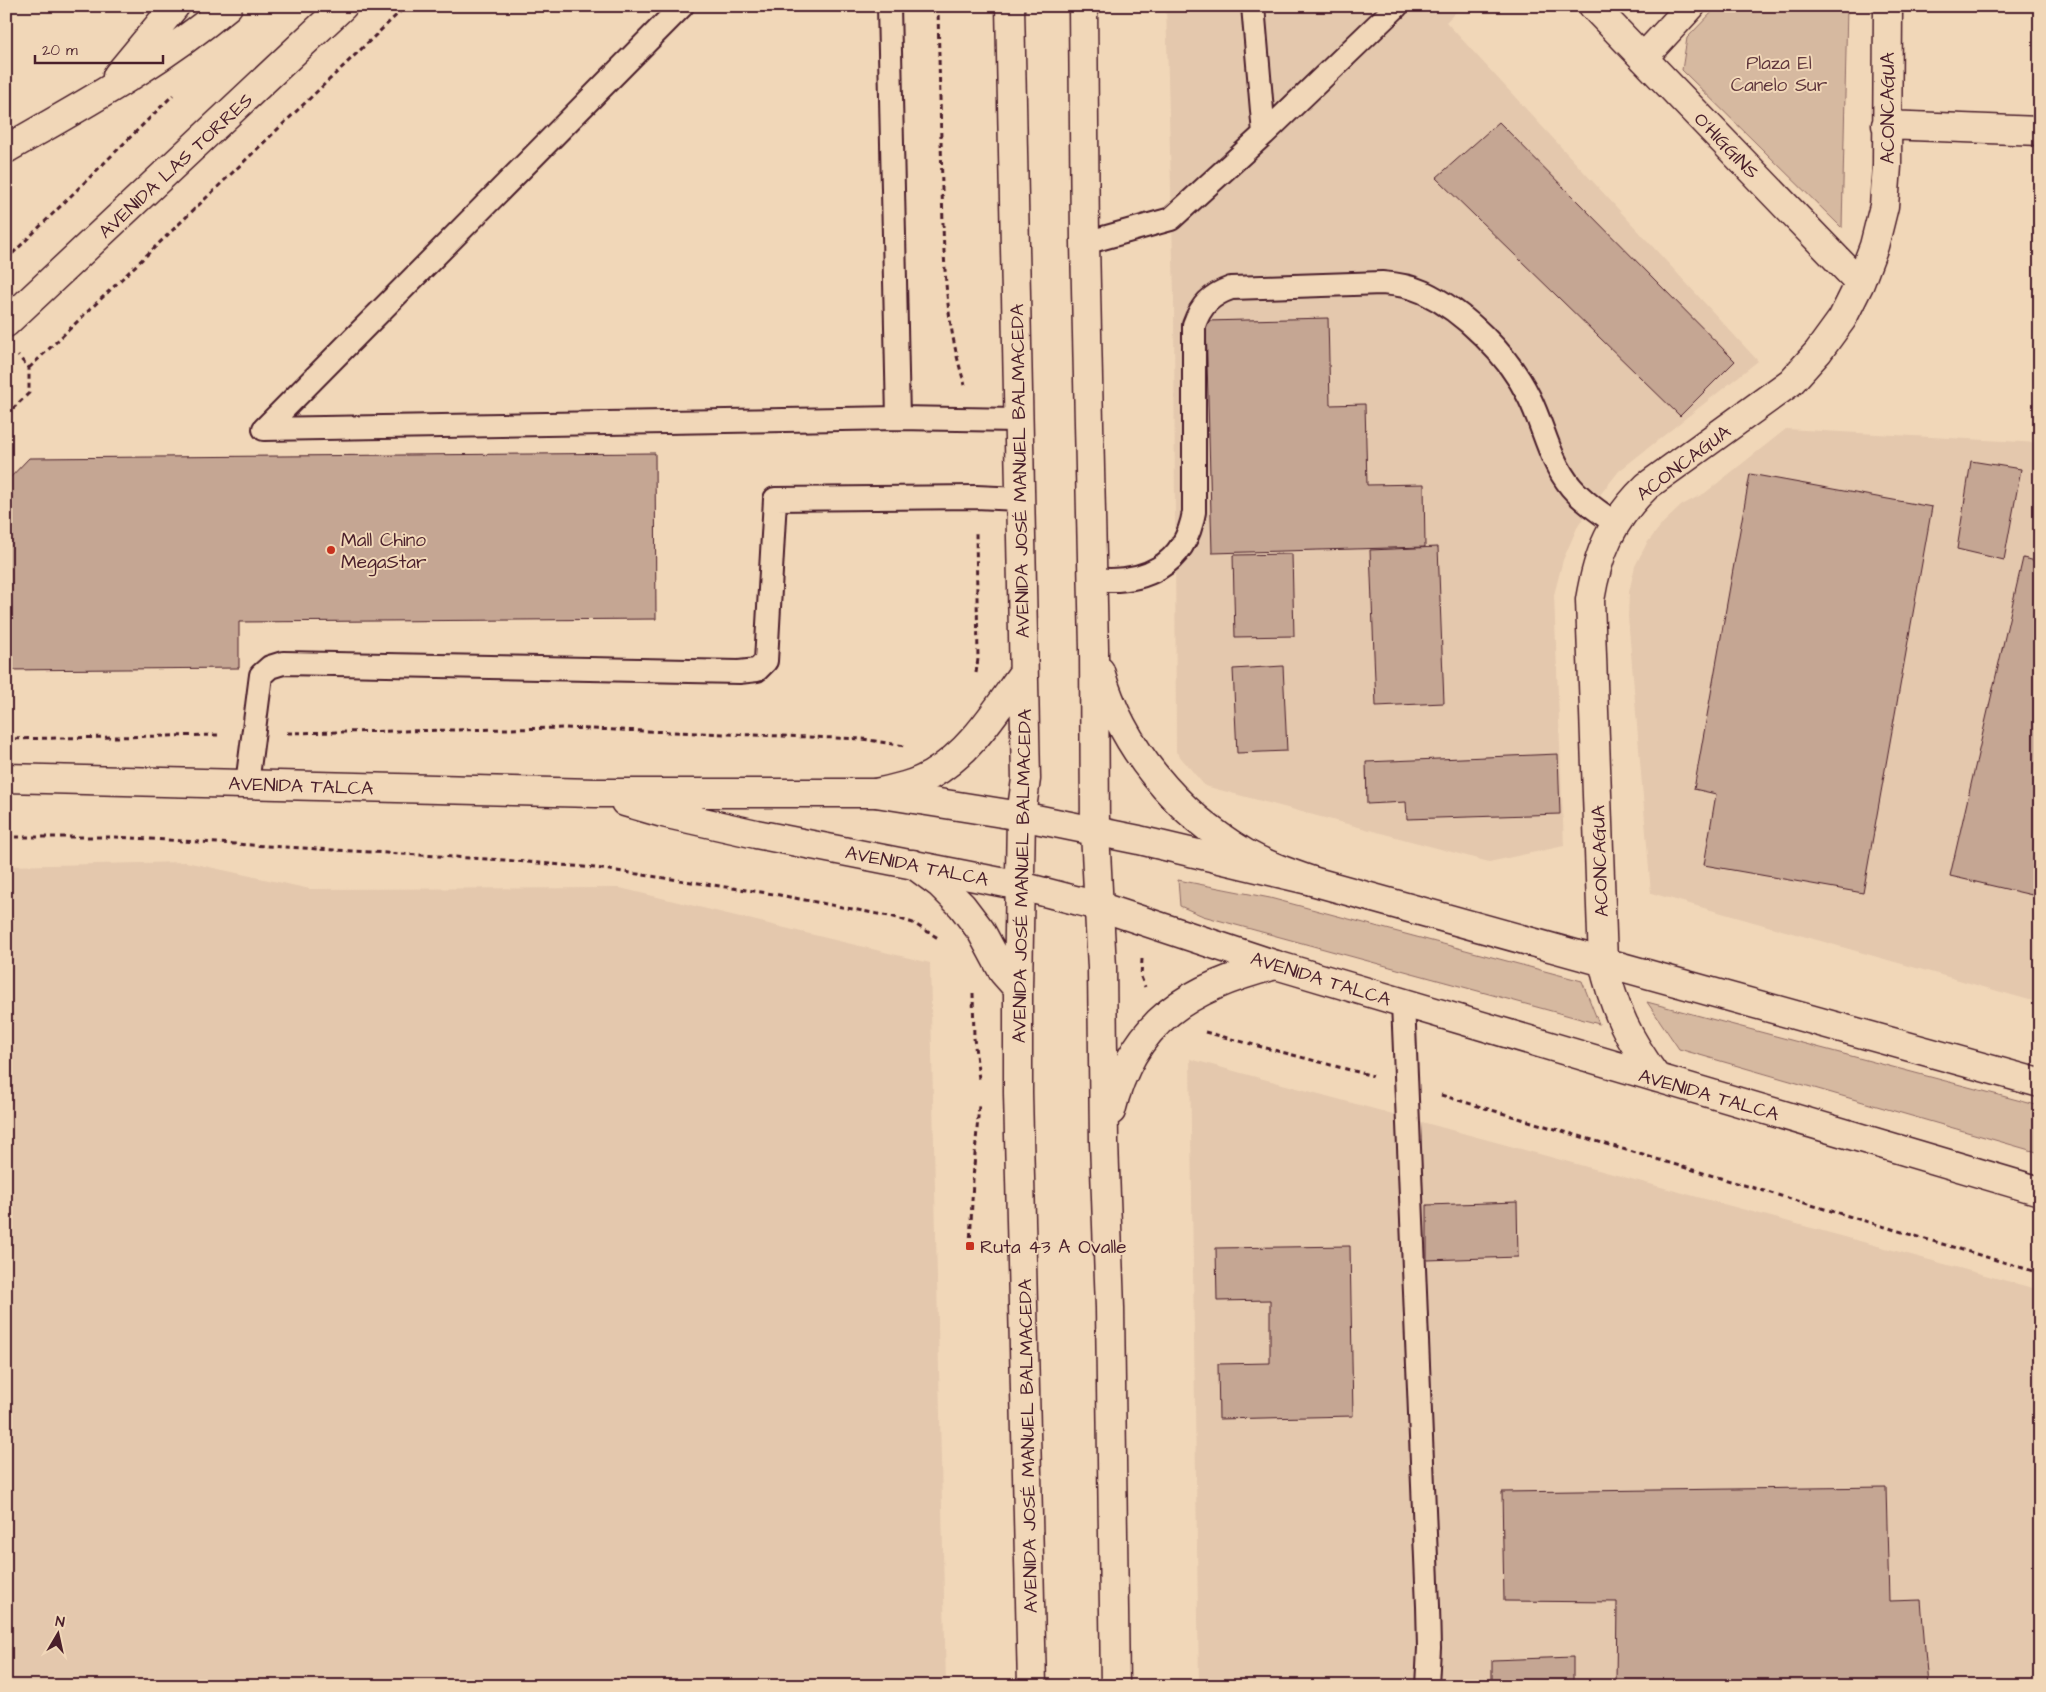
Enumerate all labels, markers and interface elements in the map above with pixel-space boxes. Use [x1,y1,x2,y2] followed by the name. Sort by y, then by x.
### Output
[35,32,162,64] scale bar
[42,40,78,61] text: 20 m
[1731,50,1828,99] park label: Plaza El Canelo Sur
[1875,52,1902,164] street label: ACONCAGUA
[93,87,259,245] street label: AVENIDA LAS TORRES
[1687,107,1765,185] street label: O'HIGGINS
[1004,304,1037,638] street label: AVENIDA JOSÉ MANUEL BALMACEDA
[1631,419,1737,508] street label: ACONCAGUA
[341,527,427,577] place label: Mall Chino MegaStar
[325,544,337,556] marker: Mall Chino MegaStar
[1006,709,1039,1043] street label: AVENIDA JOSÉ MANUEL BALMACEDA
[228,770,374,803] street label: AVENIDA TALCA
[1585,805,1616,917] street label: ACONCAGUA
[843,839,990,894] street label: AVENIDA TALCA
[1247,945,1394,1014] street label: AVENIDA TALCA
[1635,1062,1782,1128] street label: AVENIDA TALCA
[980,1234,1127,1261] place label: Ruta 43 A Ovalle
[964,1240,976,1252] marker: Ruta 43 A Ovalle
[1012,1279,1045,1613] street label: AVENIDA JOSÉ MANUEL BALMACEDA
[32,1610,82,1660] north arrow
[54,1612,66,1633] text: N

